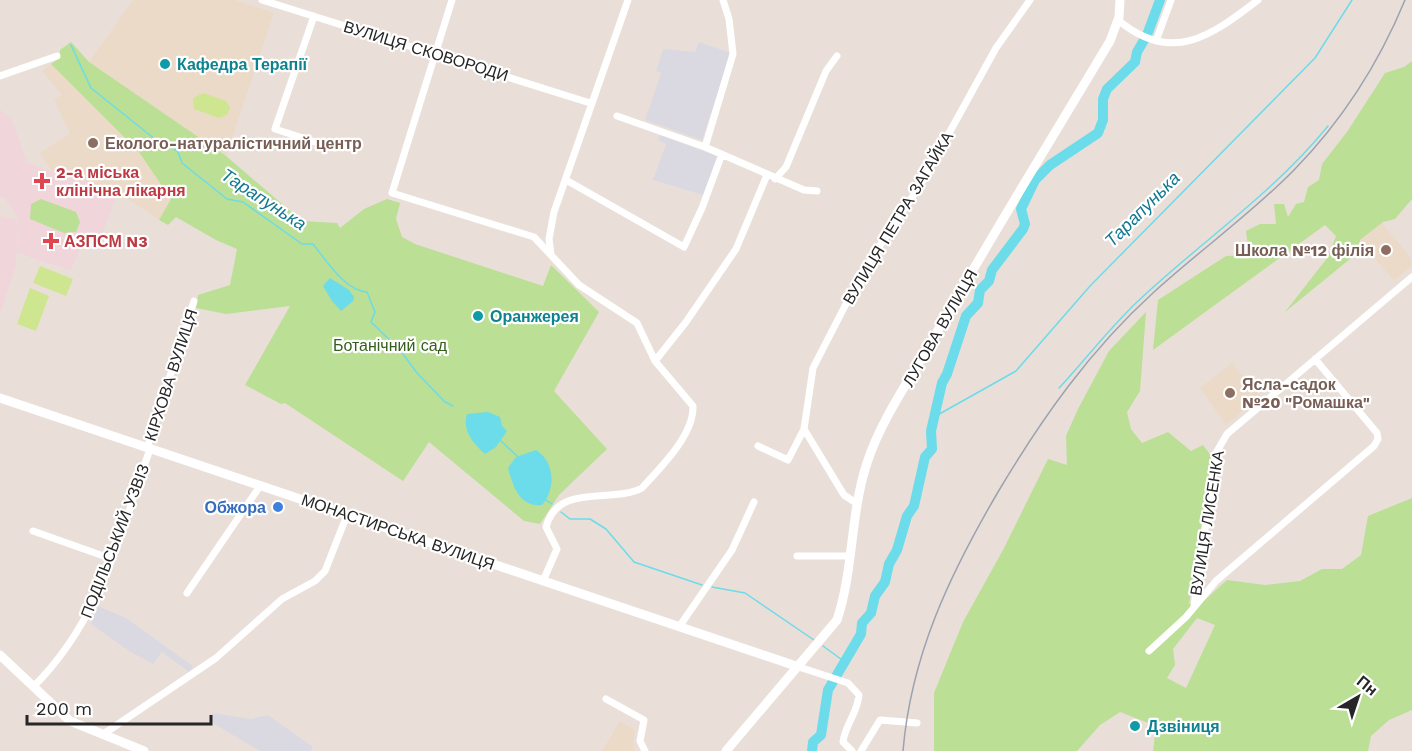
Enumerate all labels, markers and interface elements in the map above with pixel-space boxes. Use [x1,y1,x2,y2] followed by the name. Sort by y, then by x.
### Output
[341,17,511,85] street label: ВУЛИЦЯ СКОВОРОДИ
[177,55,308,74] place label: Кафедра Терапії
[158,57,172,71] marker: Кафедра Терапії
[839,128,957,308] street label: ВУЛИЦЯ ПЕТРА ЗАГАЙКА
[105,134,362,153] place label: Еколого-натуралістичний центр
[86,136,100,150] marker: Еколого-натуралістичний центр
[56,163,186,200] place label: 2-а міська клінічна лікарня
[218,164,310,234] water label: Тарапунька
[1100,167,1184,251] water label: Тарапунька
[33,172,51,190] marker: 2-а міська клінічна лікарня
[42,232,60,250] marker: АЗПСМ N3
[64,232,148,251] place label: АЗПСМ N3
[1235,241,1374,260] place label: Школа №12 філія
[1379,243,1393,257] marker: Школа №12 філія
[899,266,981,390] street label: ЛУГОВА ВУЛИЦЯ
[141,307,201,443] street label: КІРХОВА ВУЛИЦЯ
[490,307,579,326] place label: Оранжерея
[471,309,485,323] marker: Оранжерея
[333,336,448,355] park label: Ботанічний сад
[1242,375,1370,412] place label: Ясла-садок №20 "Ромашка"
[1223,386,1237,400] marker: Ясла-садок №20 "Ромашка"
[1186,449,1228,597] street label: ВУЛИЦЯ ЛИСЕНКА
[77,461,153,621] street label: ПОДІЛЬСЬКИЙ УЗВІЗ
[299,490,497,574] street label: МОНАСТИРСЬКА ВУЛИЦЯ
[204,498,266,517] place label: Обжора
[271,500,285,514] marker: Обжора
[1328,667,1388,727] north arrow
[1353,672,1381,700] text: Пн
[27,688,212,726] scale bar
[36,698,92,719] text: 200 m
[1147,717,1220,736] place label: Дзвіниця
[1128,719,1142,733] marker: Дзвіниця

